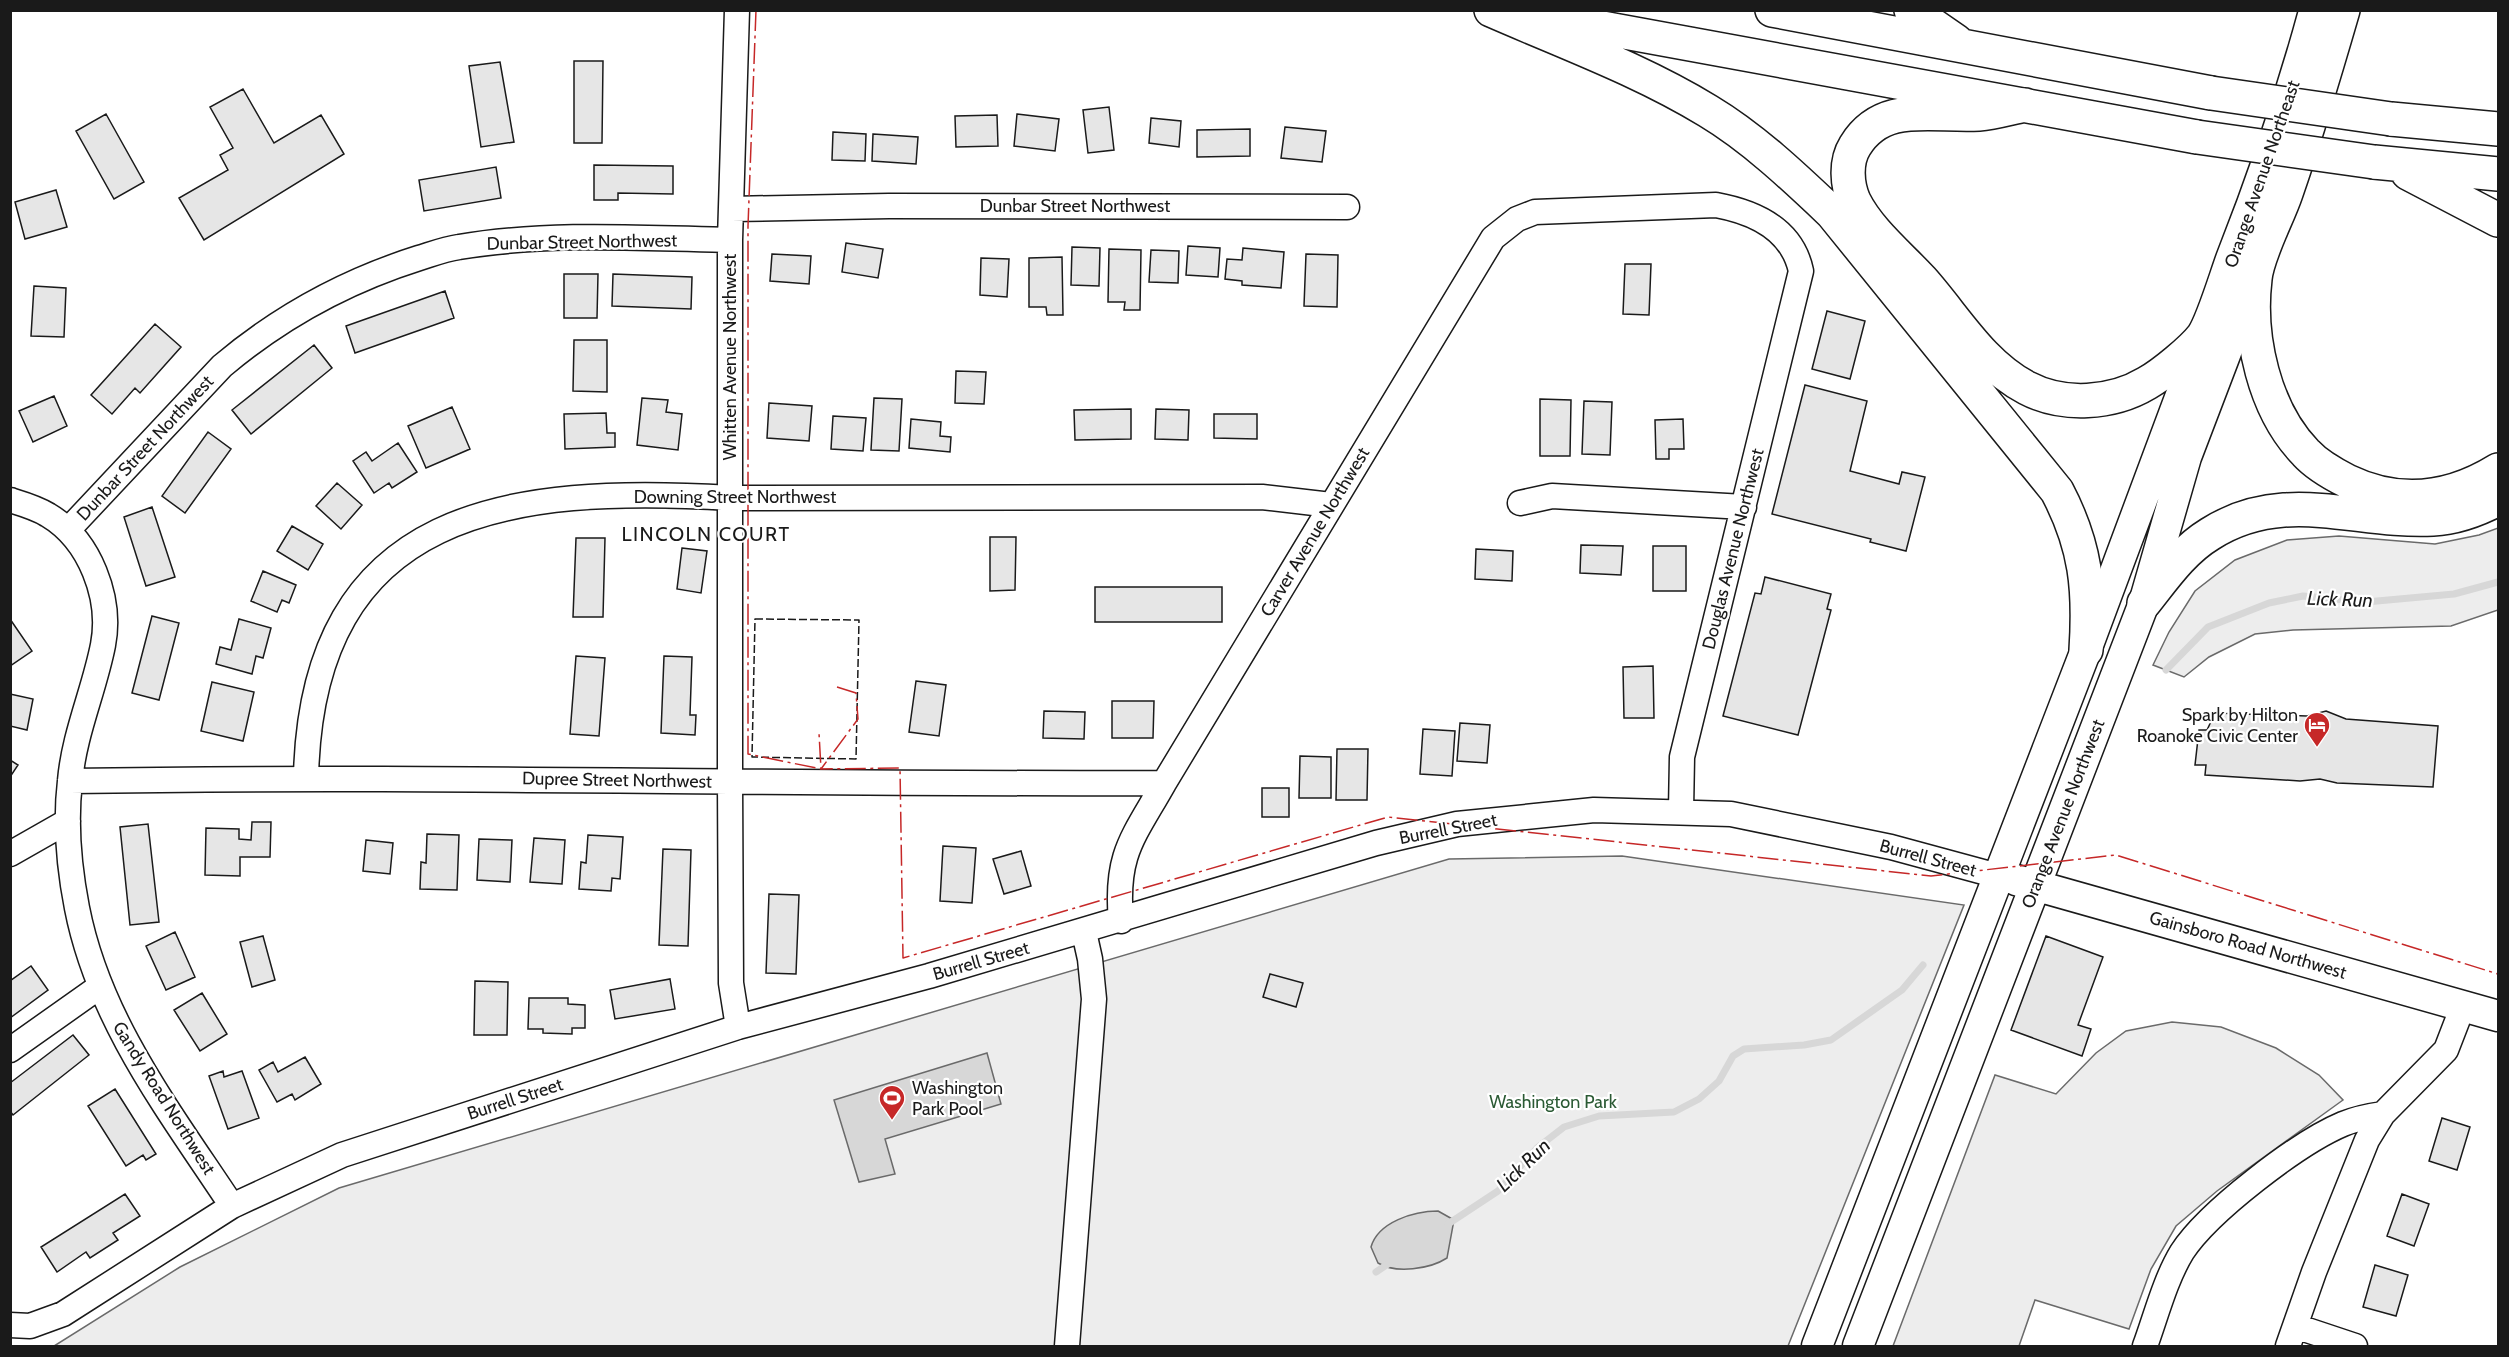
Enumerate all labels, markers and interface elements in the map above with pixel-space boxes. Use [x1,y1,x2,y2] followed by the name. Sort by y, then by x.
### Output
[2220,77,2304,271] street label: Orange Avenue Northeast
[980,195,1170,217] street label: Dunbar Street Northwest
[487,229,677,255] street label: Dunbar Street Northwest
[719,254,741,460] street label: Whitten Avenue Northwest
[72,371,218,525] street label: Dunbar Street Northwest
[1256,443,1374,621] street label: Carver Avenue Northwest
[1697,446,1769,652] street label: Douglas Avenue Northwest
[634,486,836,508] street label: Downing Street Northwest
[621,522,791,546] district label: LINCOLN COURT
[2307,586,2373,612] water label: Lick Run
[2137,704,2298,747] place label: Spark by Hilton Roanoke Civic Center
[2302,710,2332,748] hotel icon: Spark by Hilton Roanoke Civic Center
[2017,716,2109,912] street label: Orange Avenue Northwest
[522,767,712,793] street label: Dupree Street Northwest
[1397,809,1499,849] street label: Burrell Street
[1877,835,1979,881] street label: Burrell Street
[2147,906,2349,984] street label: Gainsboro Road Northwest
[930,937,1032,985] street label: Burrell Street
[108,1017,220,1179] street label: Gandy Road Northwest
[464,1073,566,1125] street label: Burrell Street
[912,1077,1003,1120] place label: Washington Park Pool
[877,1083,907,1121] sports icon: Washington Park Pool
[1489,1091,1618,1113] park label: Washington Park
[1491,1133,1555,1197] water label: Lick Run

